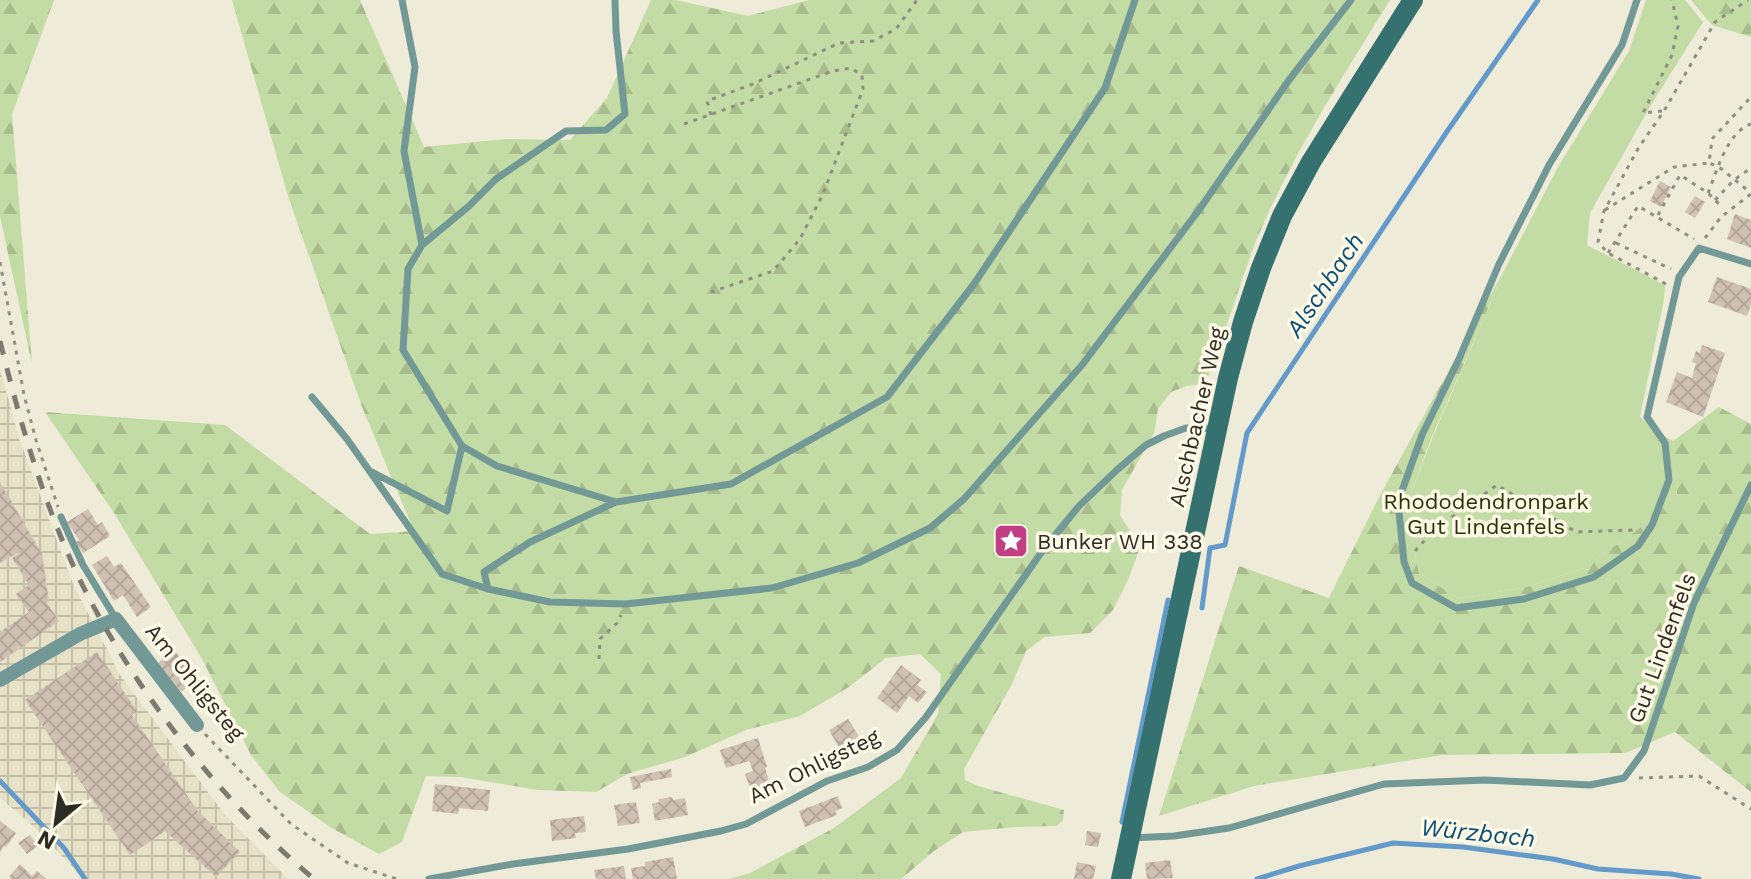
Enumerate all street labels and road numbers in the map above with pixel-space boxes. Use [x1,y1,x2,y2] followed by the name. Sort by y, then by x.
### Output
[1164,324,1230,509] street label: Alschbacher Weg
[1623,569,1701,727] street label: Gut Lindenfels
[140,619,250,745] street label: Am Ohligsteg
[745,723,884,808] street label: Am Ohligsteg

